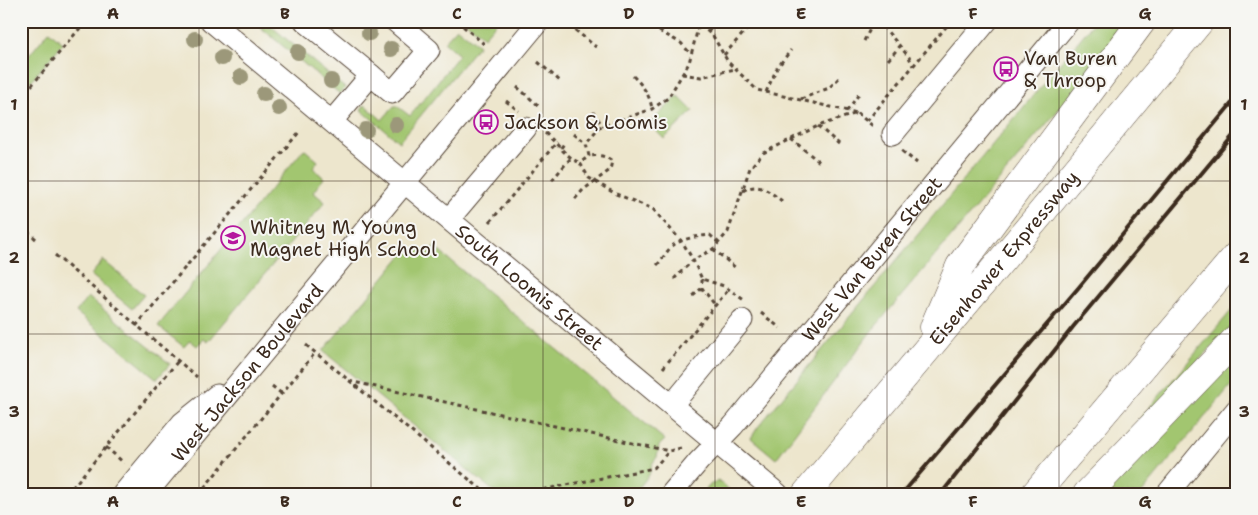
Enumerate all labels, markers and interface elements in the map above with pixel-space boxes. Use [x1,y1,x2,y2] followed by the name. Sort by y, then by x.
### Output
[107,3,119,24] text: A
[280,3,290,24] text: B
[452,3,462,24] text: C
[623,3,635,24] text: D
[796,3,806,24] text: E
[968,3,978,24] text: F
[1139,3,1152,24] text: G
[1024,46,1117,93] place label: Van Buren & Throop
[993,56,1019,82] bus stop icon: Van Buren & Throop
[10,94,18,115] text: 1
[1240,94,1248,115] text: 1
[473,109,499,135] bus stop icon: Jackson & Loomis
[504,110,667,135] place label: Jackson & Loomis
[923,165,1084,350] street label: Eisenhower Expressway
[796,171,947,347] street label: West Van Buren Street
[250,215,437,262] place label: Whitney M. Young Magnet High School
[451,218,609,356] street label: South Loomis Street
[220,225,246,251] school or university icon: Whitney M. Young Magnet High School
[8,247,20,268] text: 2
[1238,247,1250,268] text: 2
[166,278,328,467] street label: West Jackson Boulevard
[8,401,20,422] text: 3
[1238,401,1250,422] text: 3
[107,491,119,512] text: A
[280,491,290,512] text: B
[452,491,462,512] text: C
[623,491,635,512] text: D
[796,491,806,512] text: E
[968,491,978,512] text: F
[1139,491,1152,512] text: G

